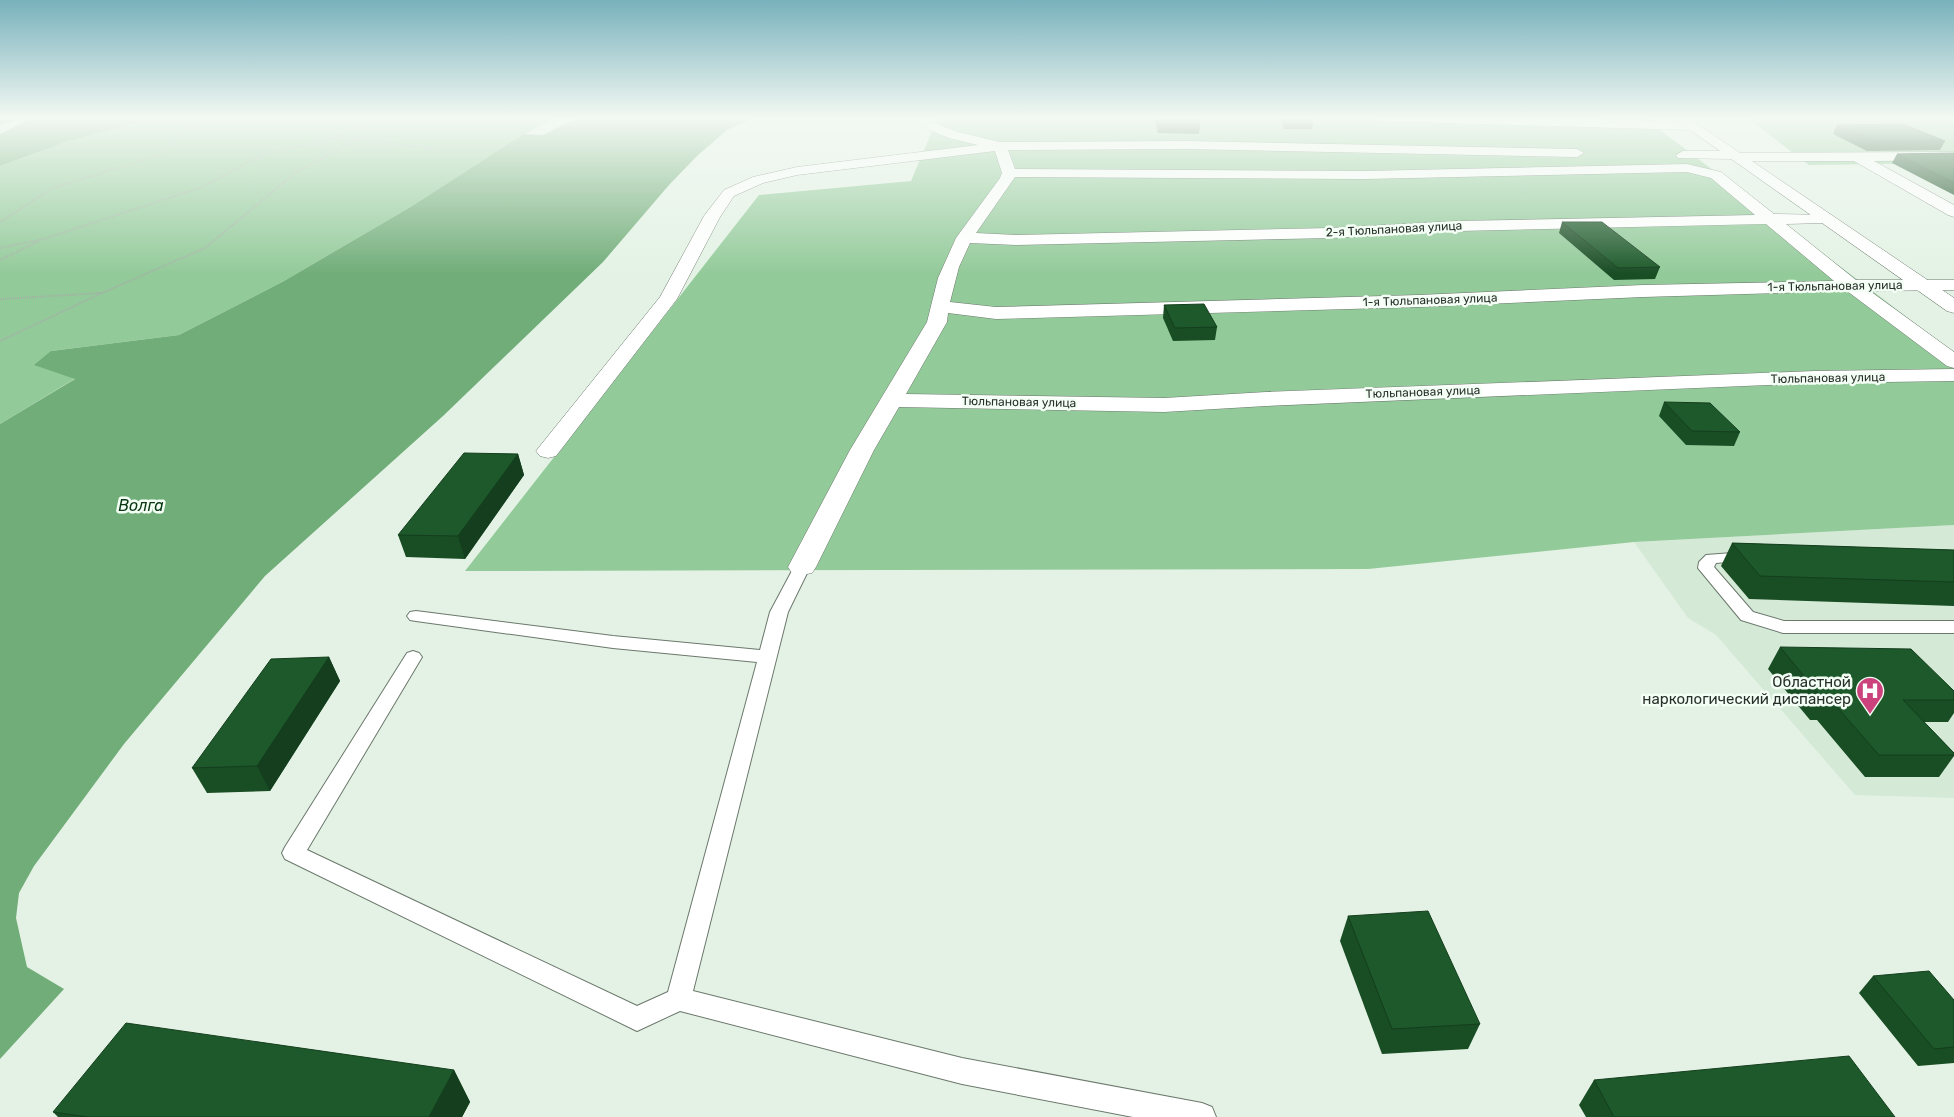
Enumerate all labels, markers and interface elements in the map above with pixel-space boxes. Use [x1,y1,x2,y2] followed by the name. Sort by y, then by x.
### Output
[1325,218,1463,240] street label: 2-я Тюльпановая улица
[1767,278,1903,294] street label: 1-я Тюльпановая улица
[1362,291,1498,309] street label: 1-я Тюльпановая улица
[1771,370,1885,386] street label: Тюльпановая улица
[1365,383,1481,401] street label: Тюльпановая улица
[962,394,1076,410] street label: Тюльпановая улица
[118,496,164,515] water label: Волга
[1642,673,1851,708] place label: Областной наркологический диспансер
[1855,676,1885,715] hospital icon: Областной наркологический диспансер

